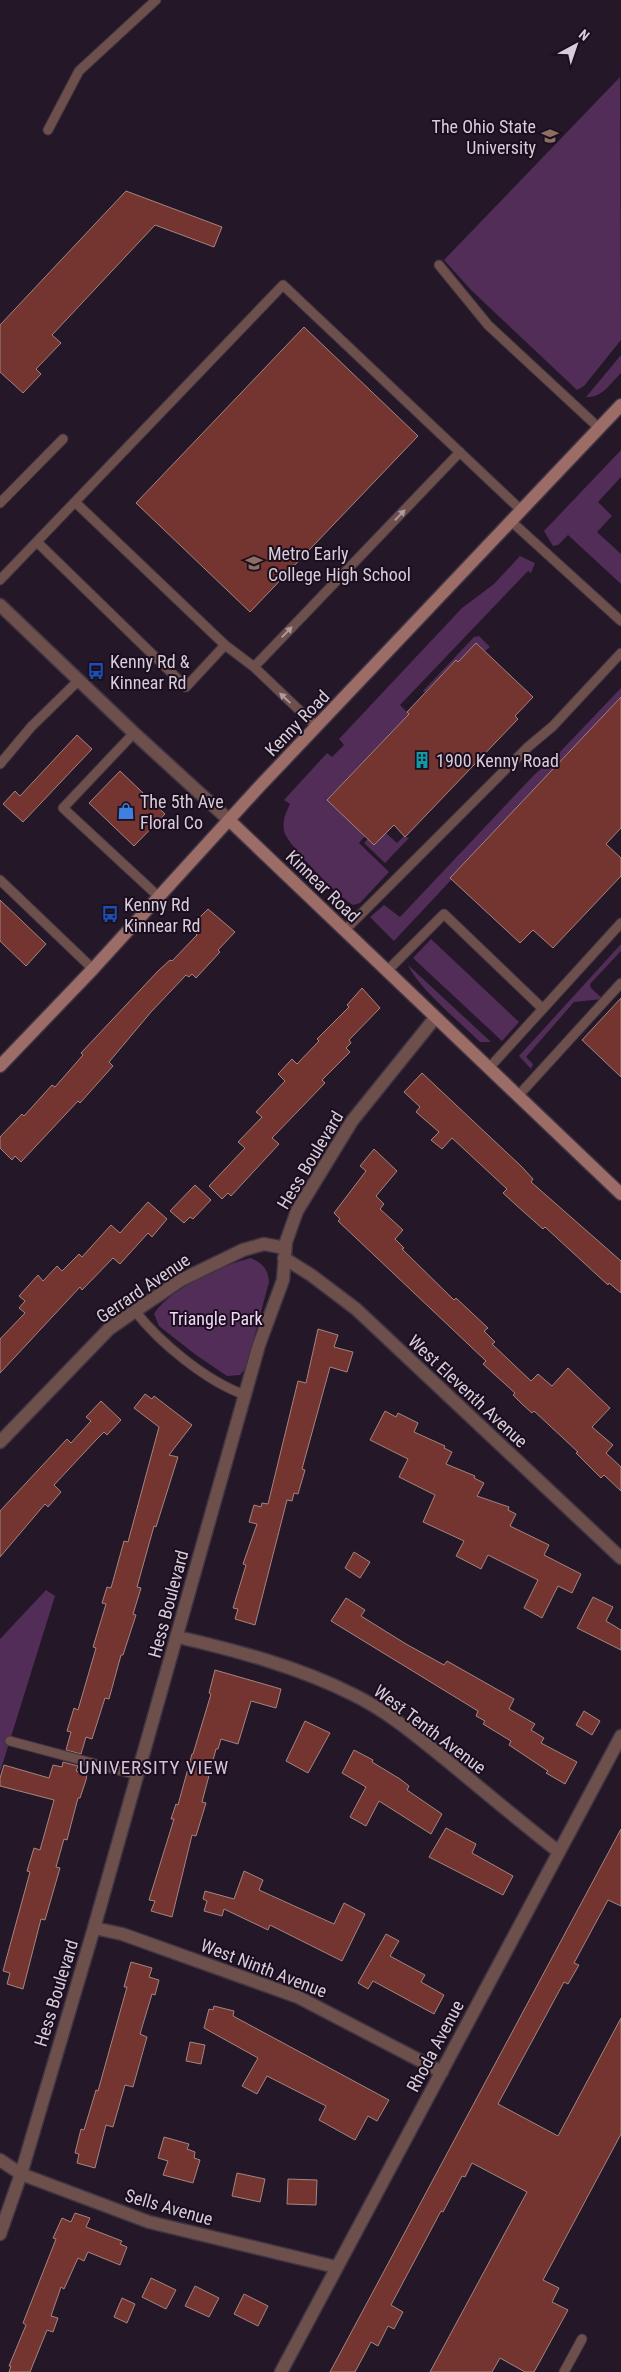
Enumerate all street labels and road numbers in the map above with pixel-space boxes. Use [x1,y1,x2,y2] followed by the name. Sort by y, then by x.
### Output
[261,686,333,760] street label: Kenny Road
[282,846,364,926] street label: Kinnear Road
[273,1107,347,1213] street label: Hess Boulevard
[92,1249,194,1327] street label: Gerrard Avenue
[404,1330,532,1452] street label: West Eleventh Avenue
[144,1548,192,1660] street label: Hess Boulevard
[370,1680,490,1778] street label: West Tenth Avenue
[198,1934,330,2002] street label: West Ninth Avenue
[30,1937,82,2049] street label: Hess Boulevard
[402,1997,468,2095] street label: Rhoda Avenue
[123,2184,215,2230] street label: Sells Avenue

